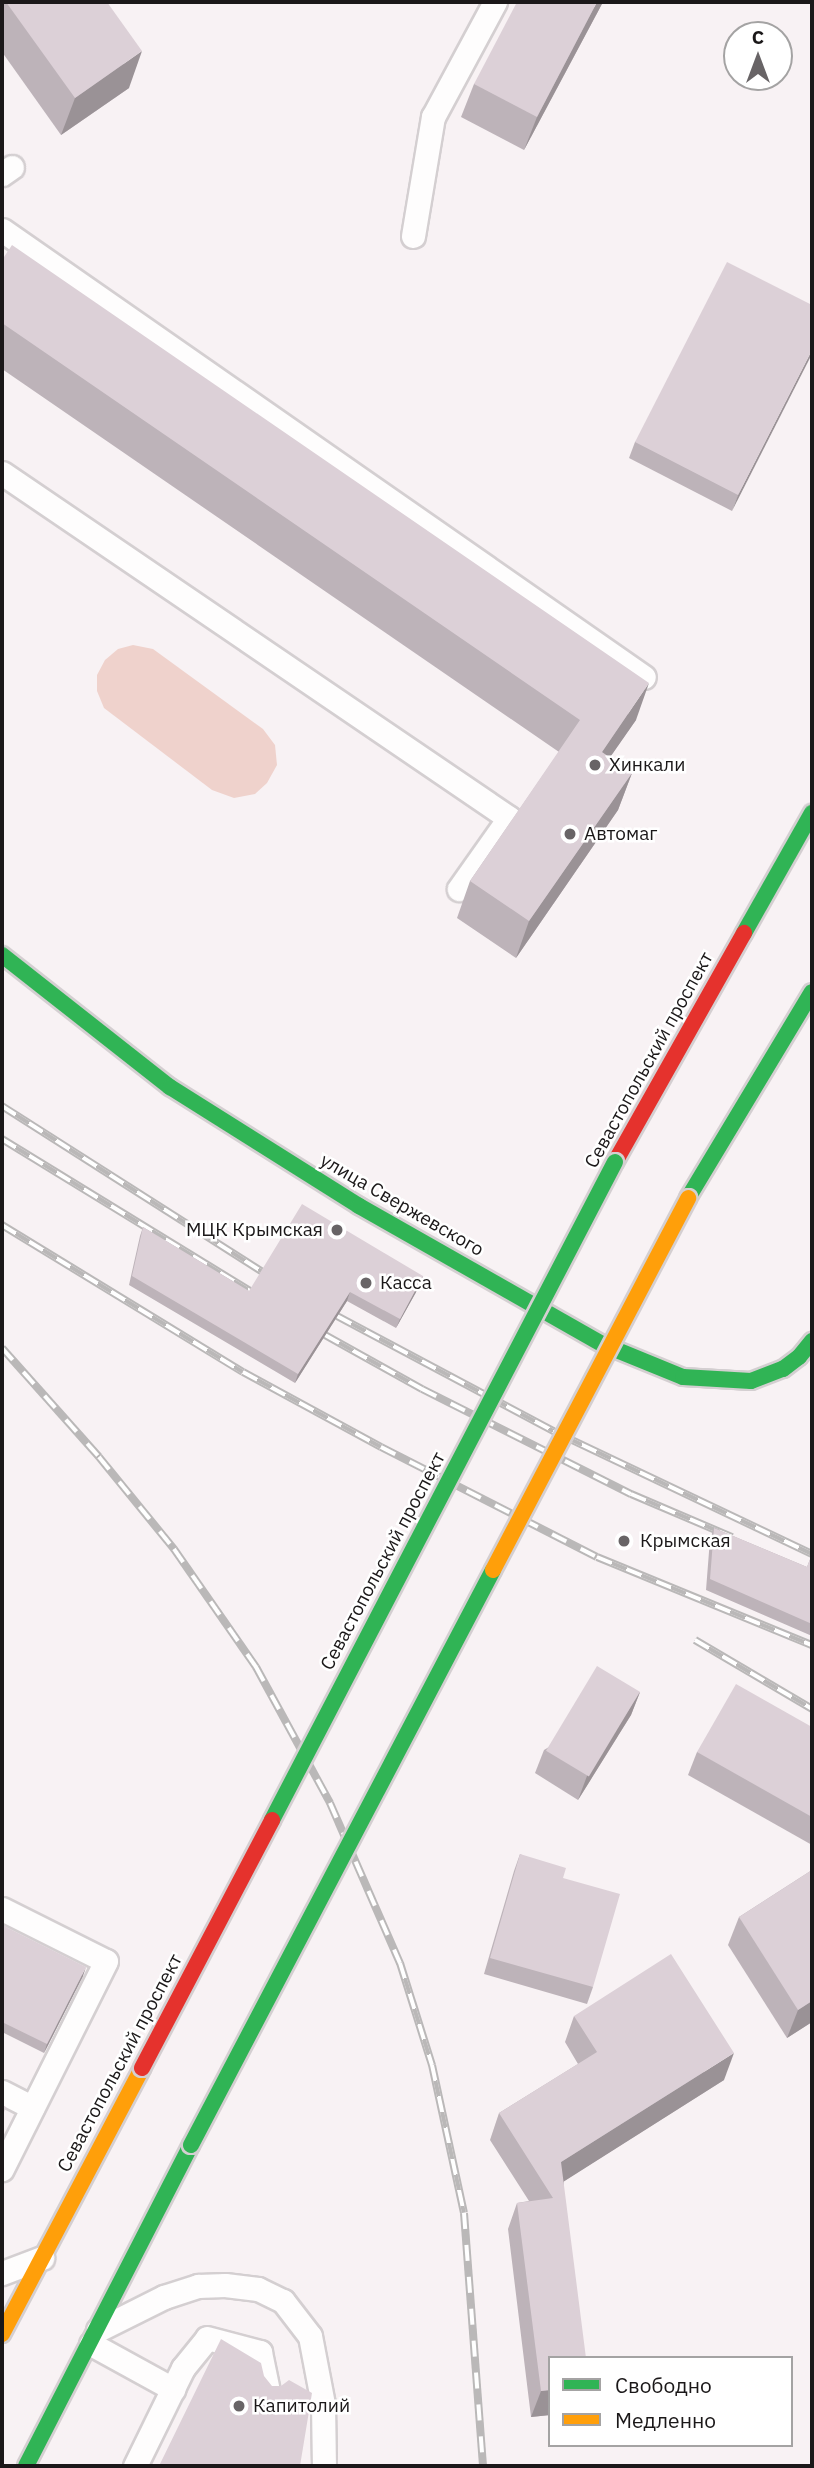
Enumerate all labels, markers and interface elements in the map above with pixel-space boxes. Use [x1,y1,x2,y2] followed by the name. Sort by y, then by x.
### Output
[723,21,793,91] north arrow
[752,25,764,49] text: С
[609,754,685,776] place label: Хинкали
[587,757,603,773] marker: Хинкали
[584,823,658,845] place label: Автомаг
[562,826,578,842] marker: Автомаг
[580,948,718,1172] street label: Севастопольский проспект
[316,1149,488,1261] street label: улица Свержевского
[186,1219,323,1241] place label: МЦК Крымская
[329,1222,345,1238] marker: МЦК Крымская
[380,1272,432,1294] place label: Касса
[358,1275,374,1291] marker: Касса
[316,1448,450,1674] street label: Севастопольский проспект
[640,1530,731,1552] place label: Крымская
[614,1531,634,1551] marker: Крымская
[53,1950,187,2176] street label: Севастопольский проспект
[548,2356,793,2447] legend
[615,2371,712,2399] text: Свободно
[253,2395,350,2417] place label: Капитолий
[231,2398,247,2414] marker: Капитолий
[615,2406,716,2434] text: Медленно

